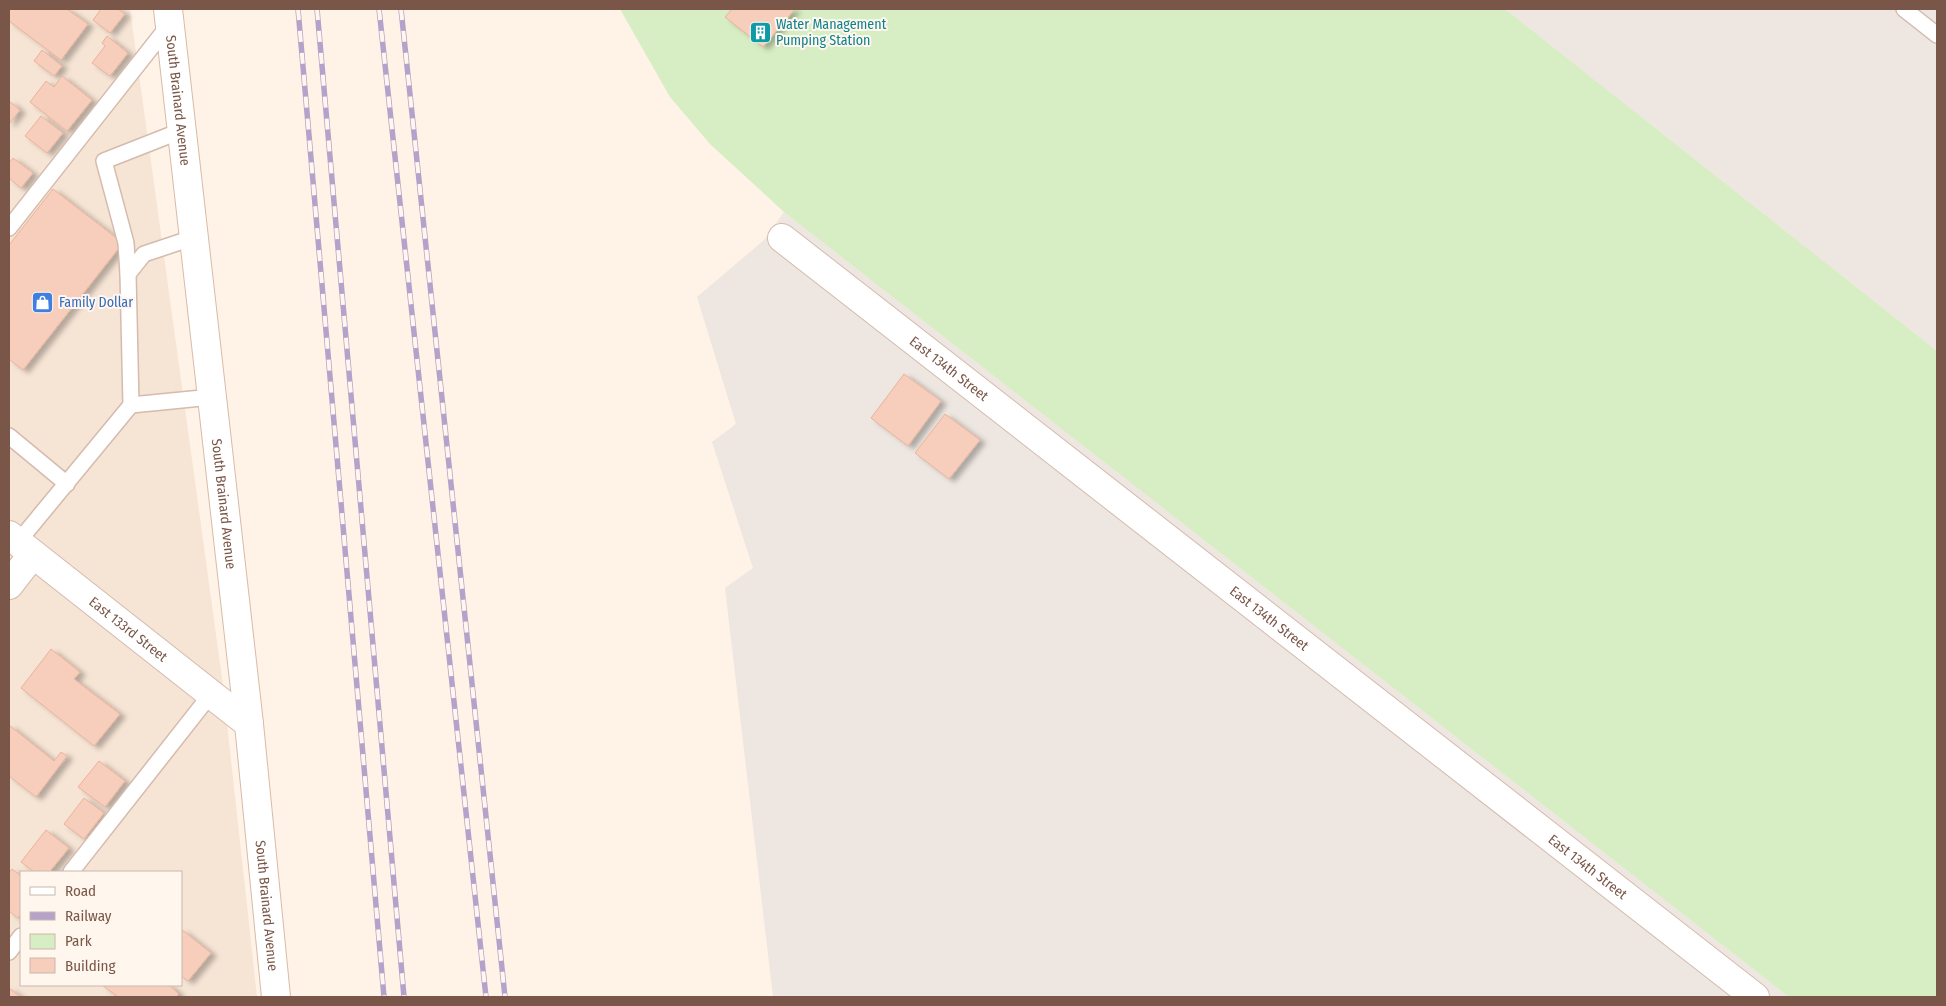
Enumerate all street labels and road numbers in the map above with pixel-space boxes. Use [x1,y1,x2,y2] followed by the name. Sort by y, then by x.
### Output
[162,34,194,167] street label: South Brainard Avenue
[906,333,992,405] street label: East 134th Street
[208,438,239,570] street label: South Brainard Avenue
[1226,583,1312,655] street label: East 134th Street
[86,593,171,666] street label: East 133rd Street
[1545,831,1631,903] street label: East 134th Street
[252,839,281,972] street label: South Brainard Avenue

